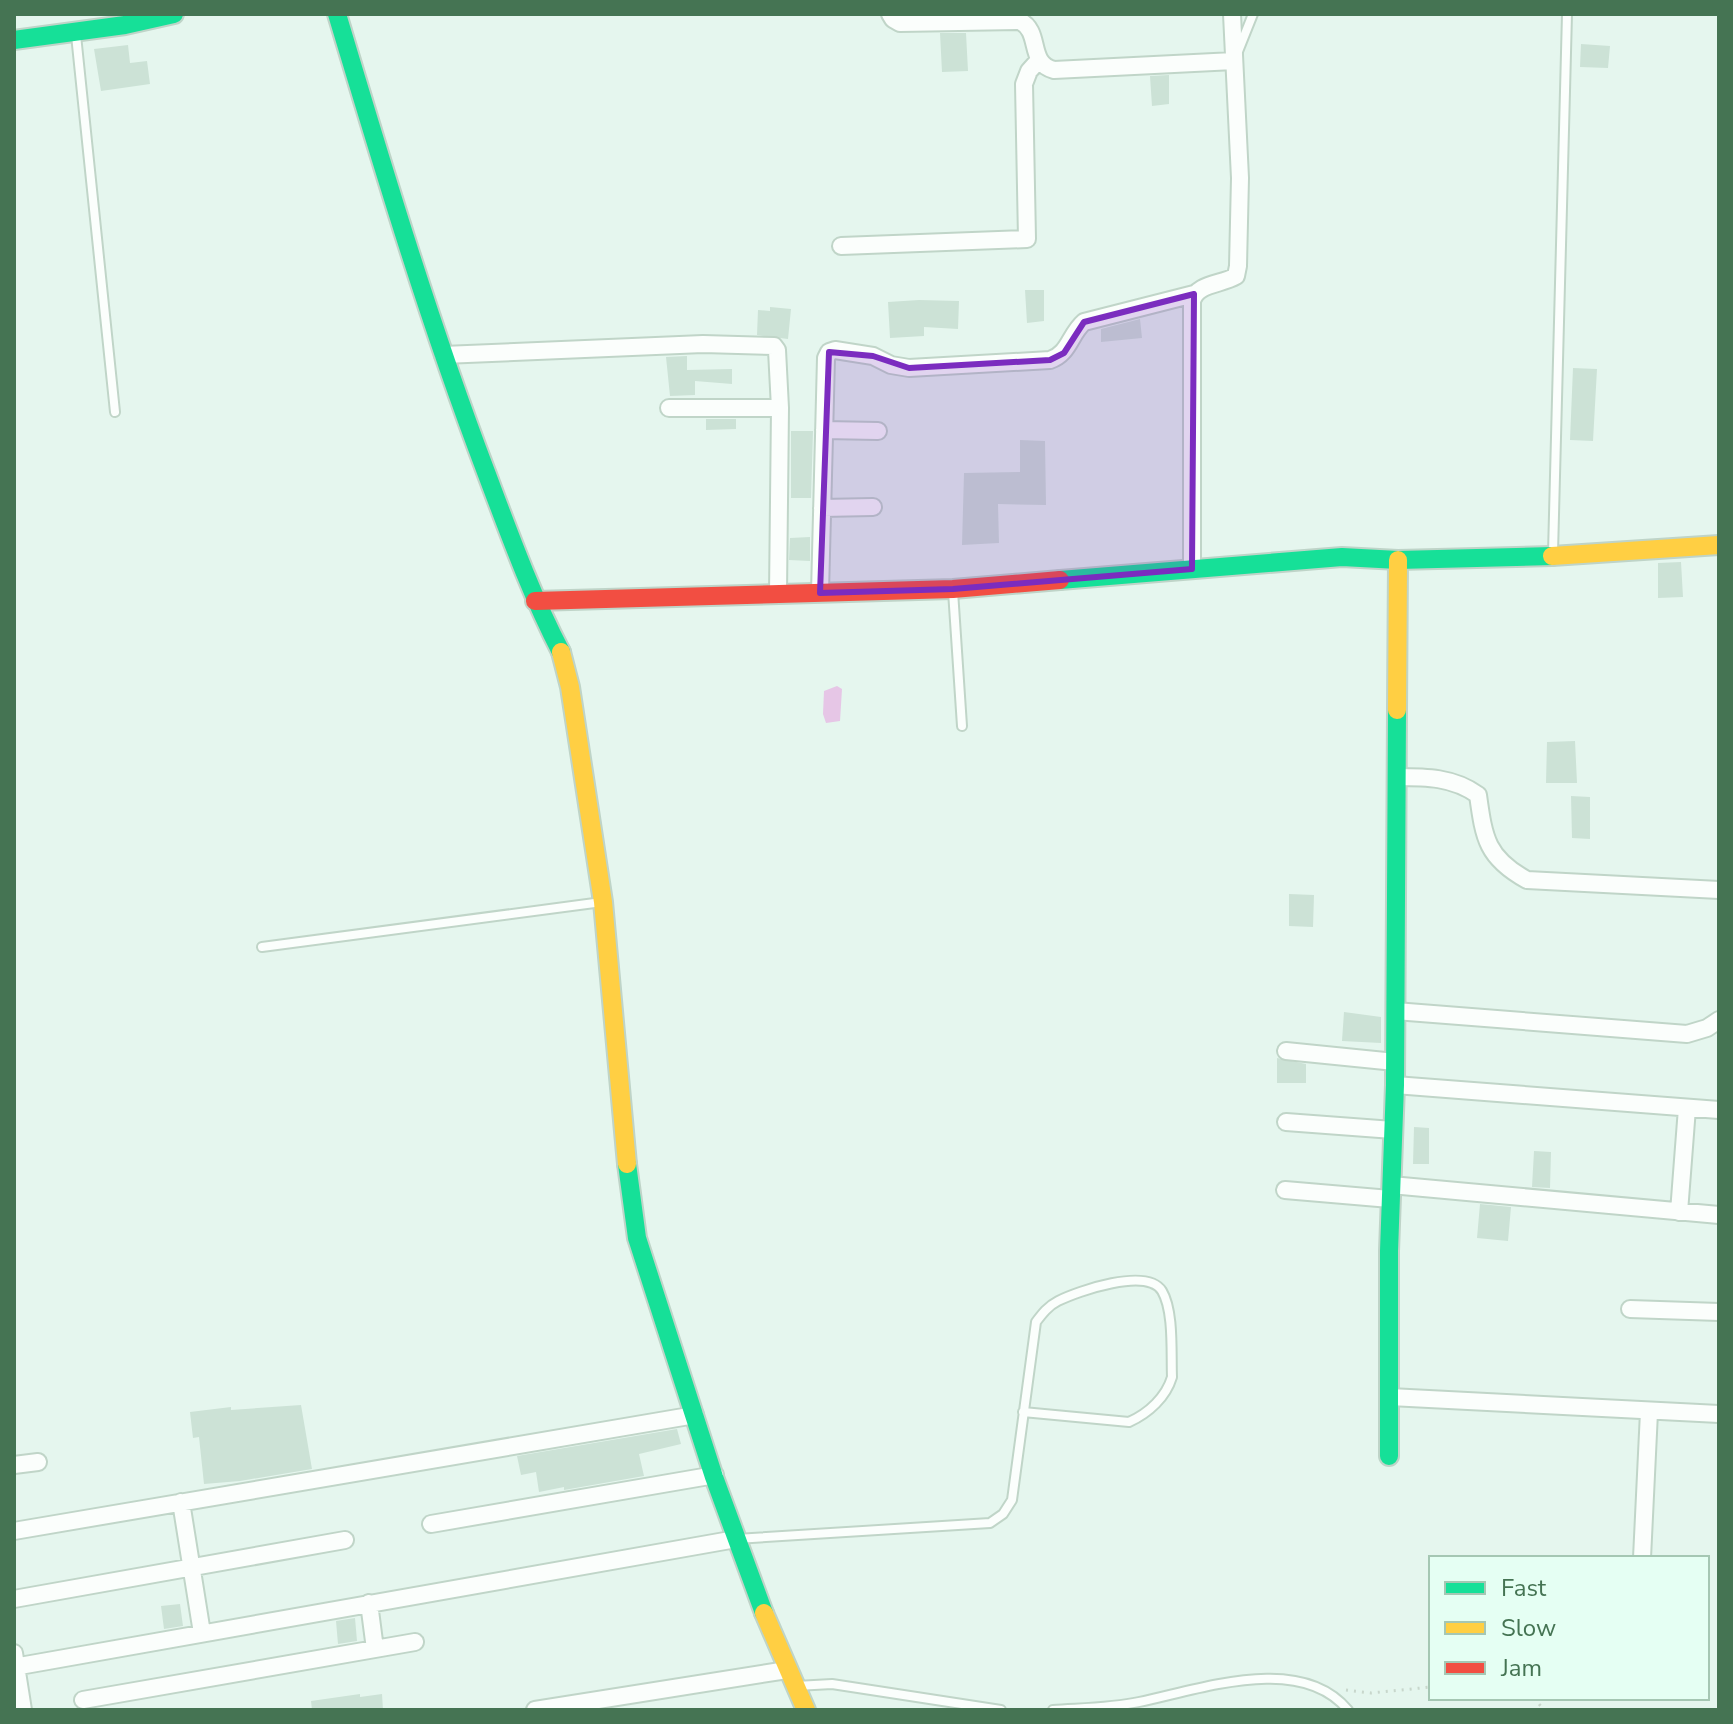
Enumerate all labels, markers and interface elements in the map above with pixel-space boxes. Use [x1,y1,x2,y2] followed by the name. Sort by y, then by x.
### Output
[1429,1556,1709,1700] legend
[1501,1572,1547,1604] text: Fast
[1501,1612,1556,1644] text: Slow
[1500,1652,1542,1684] text: Jam

